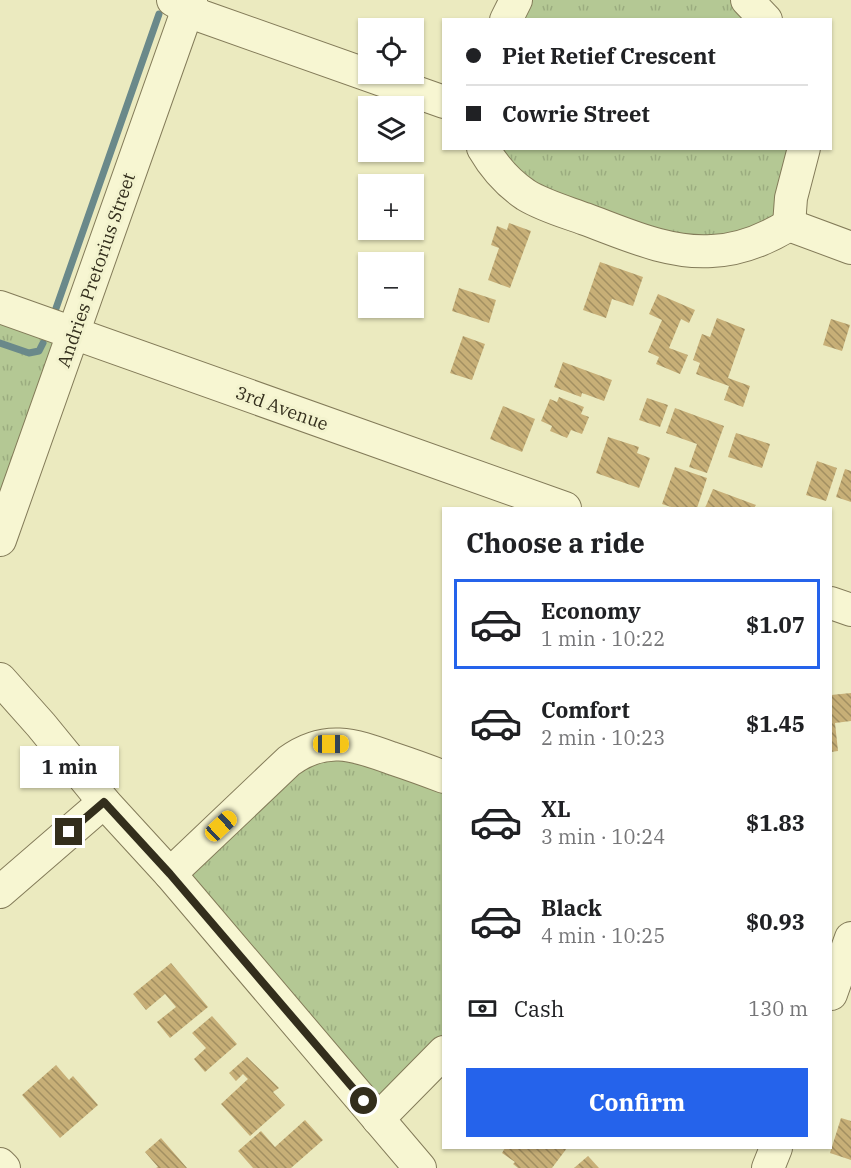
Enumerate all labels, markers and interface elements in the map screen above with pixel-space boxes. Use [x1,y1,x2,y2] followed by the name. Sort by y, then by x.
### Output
[358,18,424,318] map controls
[358,18,424,84] button: locate
[502,41,716,70] text: Piet Retief Crescent
[358,96,424,162] button: layers
[502,99,650,128] text: Cowrie Street
[52,170,140,370] street label: Andries Pretorius Street
[358,174,424,240] button: +
[358,252,424,318] button: −
[232,381,332,435] street label: 3rd Avenue
[466,525,645,560] text: Choose a ride
[541,596,641,625] text: Economy
[469,597,523,651] icon: car
[746,610,805,639] text: $1.07
[541,625,665,652] text: 1 min · 10:22
[541,695,630,724] text: Comfort
[469,696,523,750] icon: car
[746,709,805,738] text: $1.45
[541,724,665,751] text: 2 min · 10:23
[313,735,349,753] car
[20,745,118,787] callout: 1 min
[42,753,98,780] text: 1 min
[541,794,571,823] text: XL
[469,795,523,849] icon: car
[202,807,240,845] car
[746,808,805,837] text: $1.83
[55,818,82,845] route end
[541,823,665,850] text: 3 min · 10:24
[541,893,602,922] text: Black
[469,894,523,948] icon: car
[746,907,805,936] text: $0.93
[541,922,665,949] text: 4 min · 10:25
[466,992,499,1025] icon: cash
[514,994,565,1023] text: Cash
[748,995,808,1022] text: 130 m
[466,1068,808,1137] button: Confirm
[350,1087,377,1114] route start

